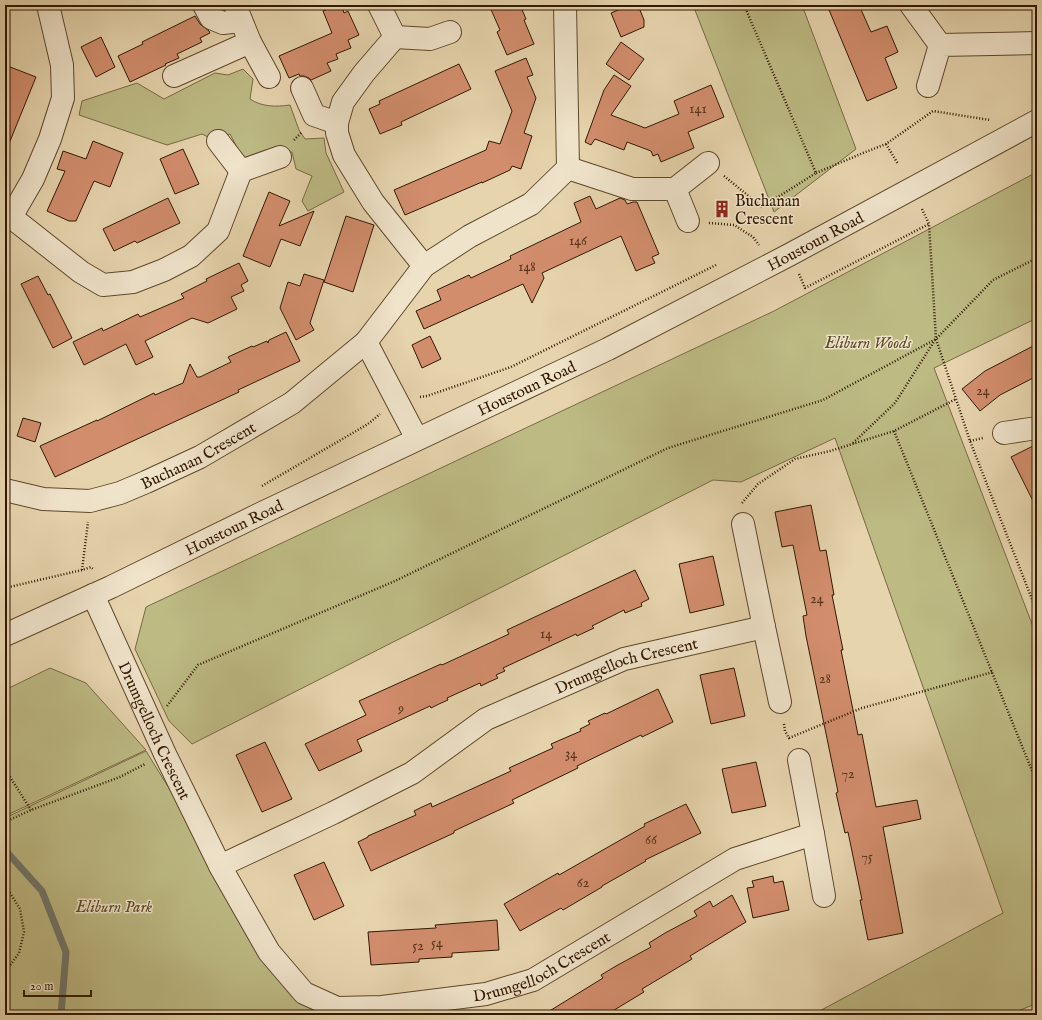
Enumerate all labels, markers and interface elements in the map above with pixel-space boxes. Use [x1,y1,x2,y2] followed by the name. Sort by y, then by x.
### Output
[689,100,707,118] house number: 141
[735,192,801,230] place label: Buchanan Crescent
[712,199,732,219] building icon: Buchanan Crescent
[764,208,868,277] street label: Houstoun Road
[569,232,588,250] house number: 146
[518,258,536,276] house number: 148
[824,334,912,354] park label: Eliburn Woods
[475,357,580,421] street label: Houstoun Road
[976,382,990,400] house number: 24
[138,418,261,495] street label: Buchanan Crescent
[182,496,287,561] street label: Houstoun Road
[810,590,824,608] house number: 24
[540,625,552,643] house number: 14
[552,634,701,700] street label: Drumgelloch Crescent
[113,659,194,804] street label: Drumgelloch Crescent
[819,670,831,688] house number: 28
[397,700,404,718] house number: 9
[565,745,577,763] house number: 34
[841,765,855,783] house number: 72
[645,831,658,849] house number: 66
[861,848,873,866] house number: 75
[577,874,590,892] house number: 62
[75,898,153,918] park label: Eliburn Park
[472,928,615,1008] street label: Drumgelloch Crescent
[431,934,443,952] house number: 54
[412,937,424,955] house number: 52
[24,972,91,998] scale bar
[30,979,53,994] text: 20 m

